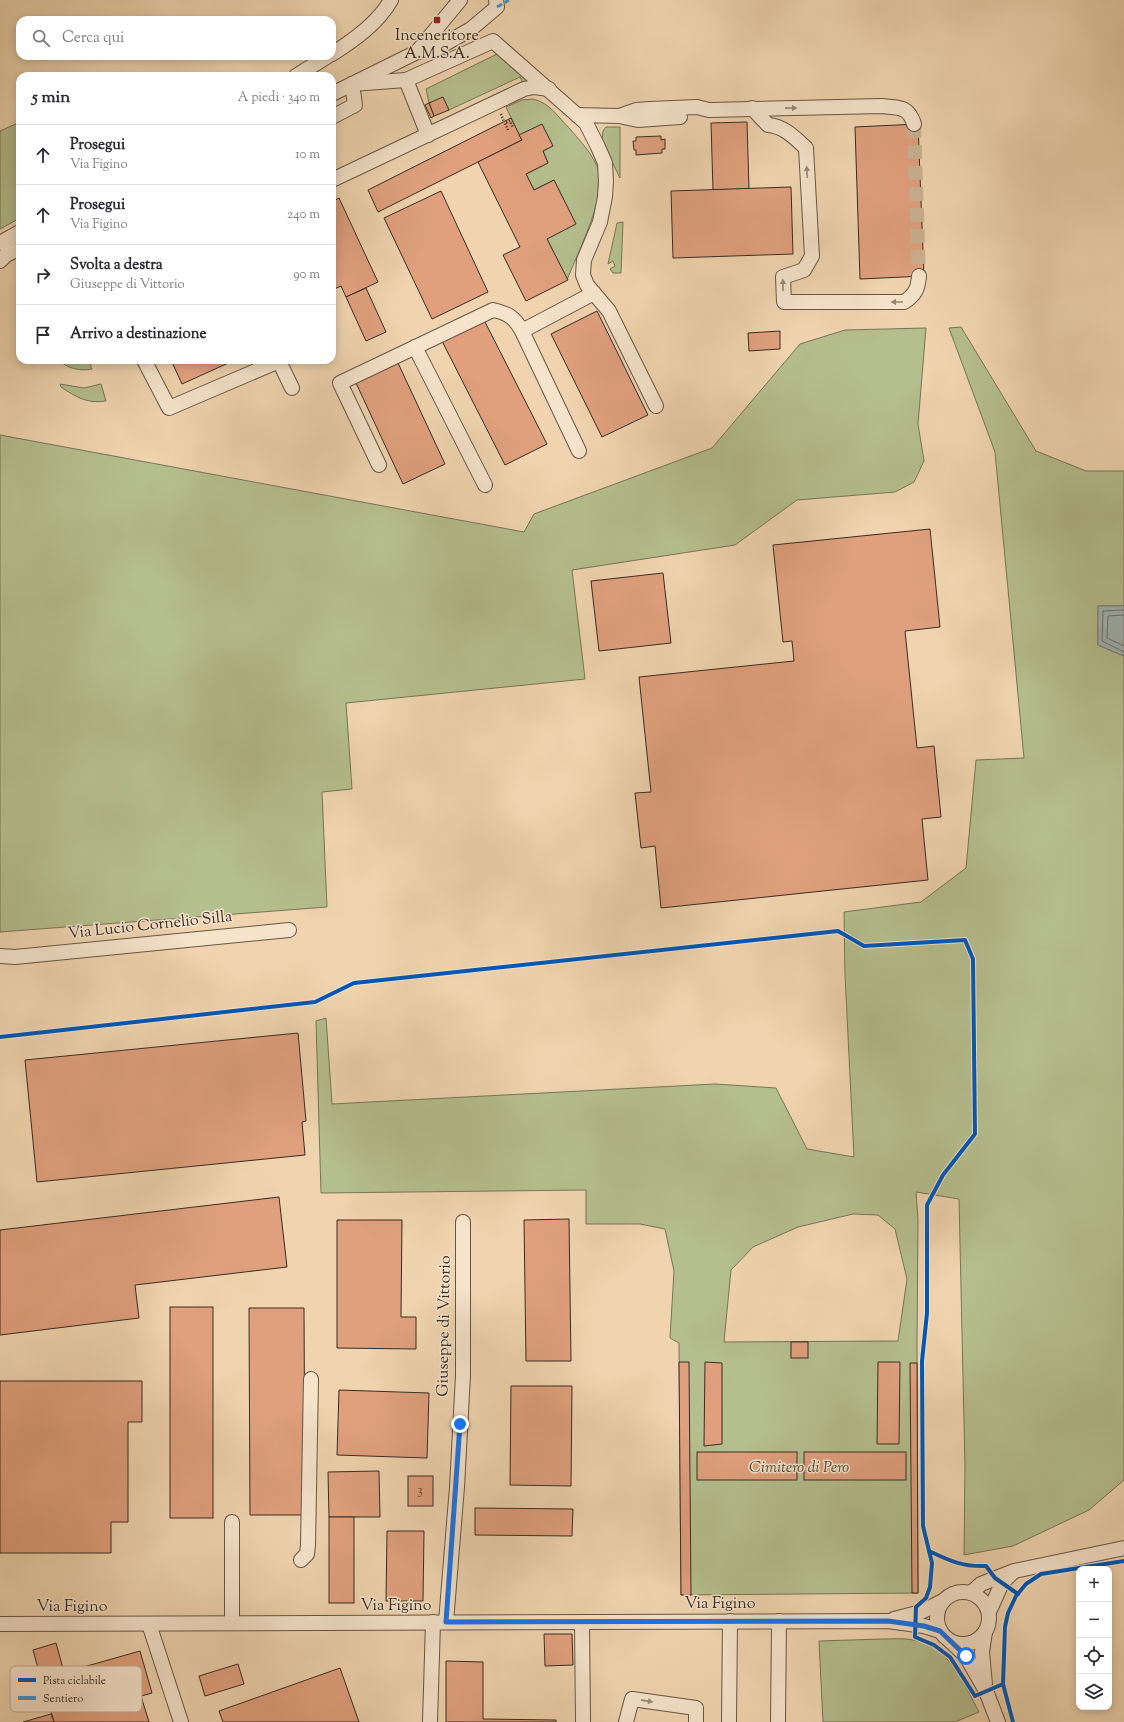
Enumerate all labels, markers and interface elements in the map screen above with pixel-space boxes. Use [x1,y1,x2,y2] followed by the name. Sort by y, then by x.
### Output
[432,15,442,25] marker: Inceneritore A.M.S.A.
[16,16,336,60] search box
[395,25,479,66] place label: Inceneritore A.M.S.A.
[30,27,52,49] icon: search
[62,28,124,49] text: Cerca qui
[32,86,70,110] text: 5 min
[238,89,320,107] text: A piedi · 340 m
[785,105,798,111] one-way arrow
[70,135,125,156] text: Prosegui
[32,144,54,166] icon: ahead
[295,146,320,164] text: 10 m
[70,156,128,174] text: Via Figino
[804,166,811,178] one-way arrow
[70,195,125,216] text: Prosegui
[32,204,54,226] icon: ahead
[287,206,320,224] text: 240 m
[70,216,128,234] text: Via Figino
[70,255,163,276] text: Svolta a destra
[32,264,54,286] icon: right
[293,266,320,284] text: 90 m
[70,276,185,294] text: Giuseppe di Vittorio
[780,278,786,291] one-way arrow
[890,299,903,305] one-way arrow
[32,324,54,346] icon: arrive
[70,324,206,345] text: Arrivo a destinazione
[67,906,234,946] street label: Via Lucio Cornelio Silla
[432,1255,458,1397] street label: Giuseppe di Vittorio
[451,1415,469,1433] route end
[749,1457,849,1480] park label: Cimitero di Pero
[417,1481,423,1501] house number: 3
[1076,1566,1112,1710] map controls
[1076,1566,1112,1602] button: +
[685,1593,756,1616] street label: Via Figino
[361,1595,432,1618] street label: Via Figino
[37,1596,108,1619] street label: Via Figino
[1076,1602,1112,1638] button: −
[1076,1638,1112,1674] button: locate
[957,1647,975,1665] route start
[10,1666,142,1712] legend
[43,1673,106,1689] text: Pista ciclabile
[1076,1674,1112,1710] button: layers
[43,1691,83,1707] text: Sentiero
[641,1698,653,1704] one-way arrow

